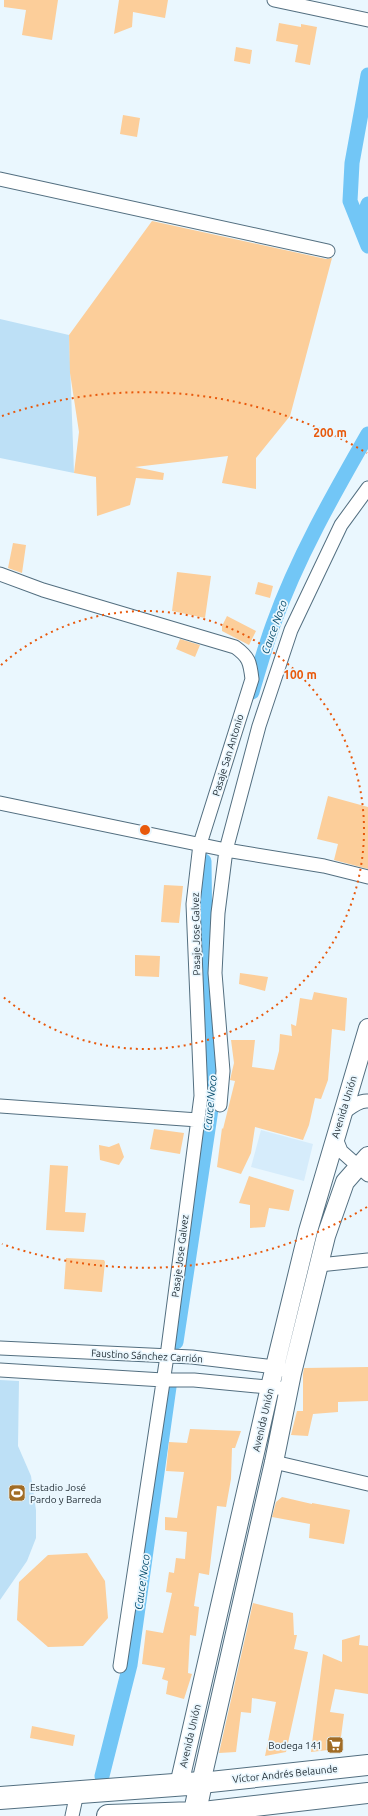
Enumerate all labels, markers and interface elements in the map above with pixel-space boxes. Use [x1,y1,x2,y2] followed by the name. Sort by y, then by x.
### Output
[313,426,347,439] text: 200 m
[259,599,289,655] water label: Cauce Noco
[283,668,317,681] text: 100 m
[210,713,246,797] street label: Pasaje San Antonio
[138,823,152,837] centre of rings
[190,892,202,976] street label: Pasaje Jose Galvez
[201,1074,219,1132] water label: Cauce Noco
[329,1074,359,1140] street label: Avenida Unión
[169,1214,191,1298] street label: Pasaje Jose Galvez
[91,1348,203,1364] street label: Faustino Sánchez Carrión
[250,1387,276,1453] street label: Avenida Unión
[30,1482,101,1505] place label: Estadio José Pardo y Barreda
[7,1483,27,1503] sports icon: Estadio José Pardo y Barreda
[132,1553,152,1611] water label: Cauce Noco
[177,1703,203,1769] street label: Avenida Unión
[325,1735,345,1755] supermarket icon: Bodega 141
[268,1740,322,1751] place label: Bodega 141
[232,1763,338,1785] street label: Víctor Andrés Belaunde

